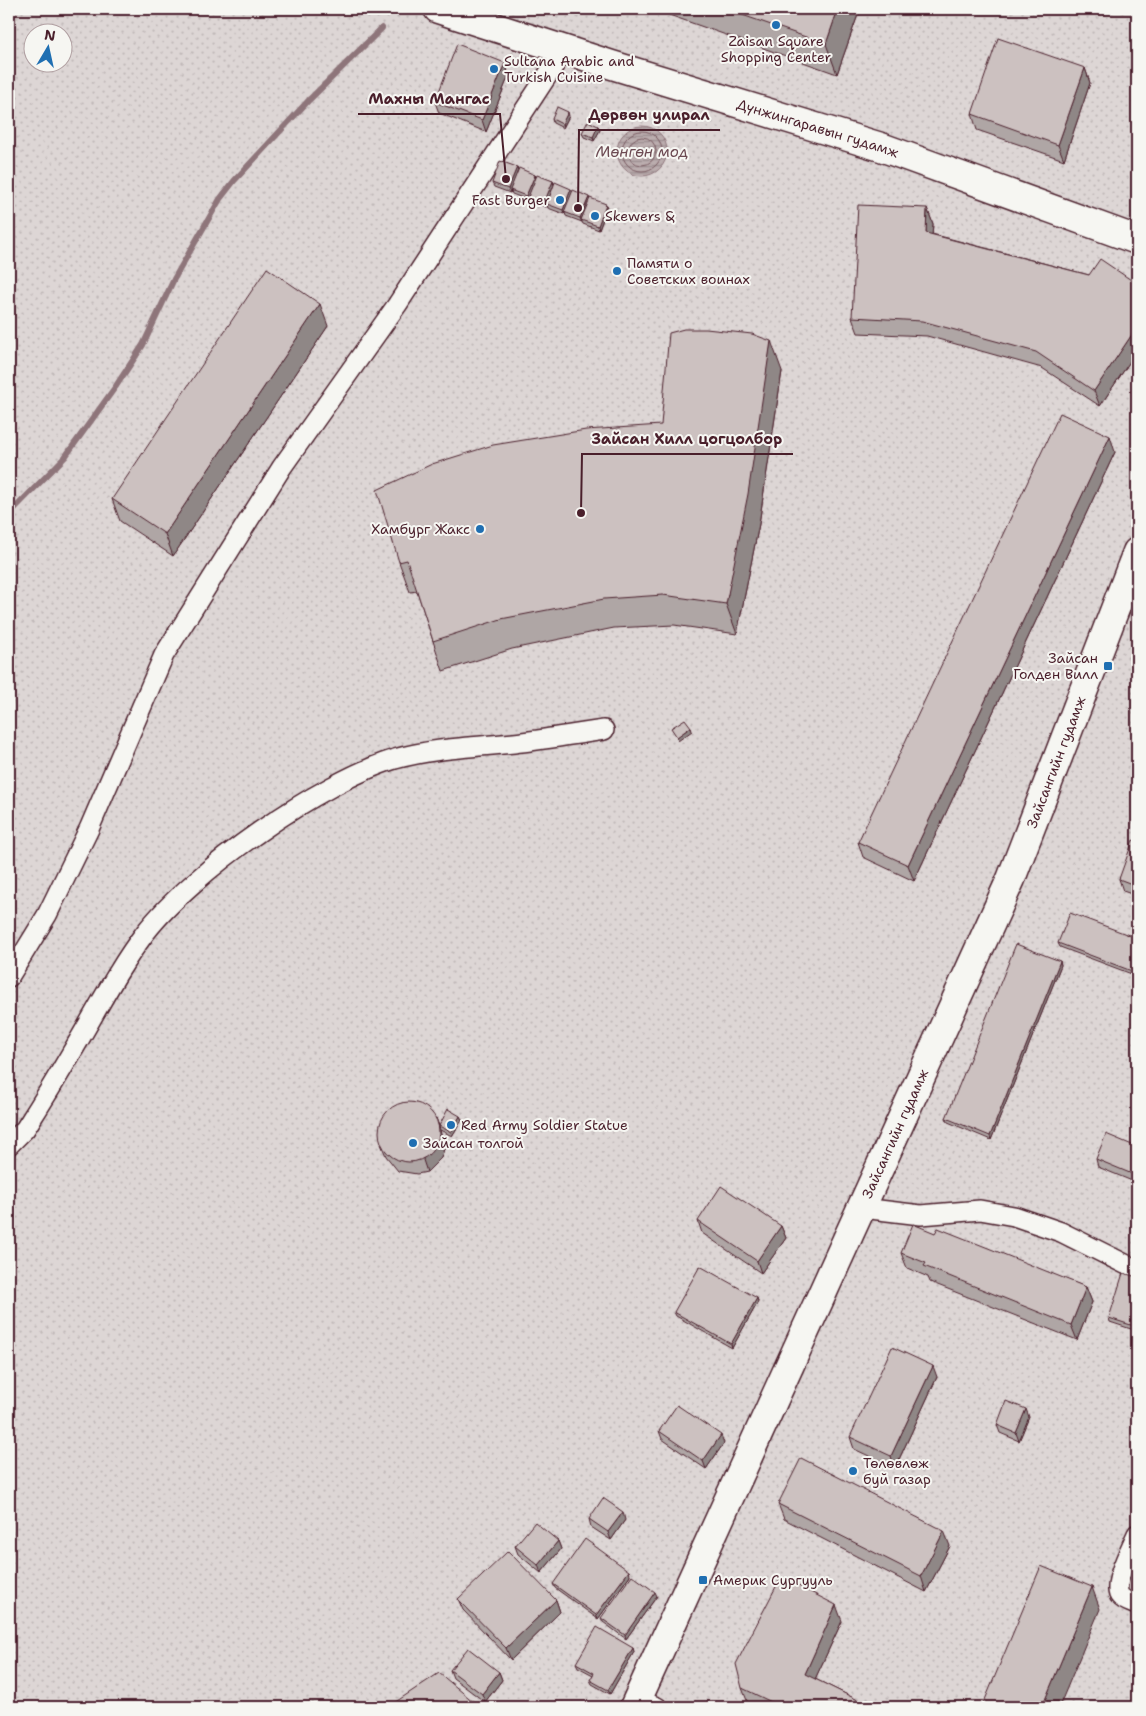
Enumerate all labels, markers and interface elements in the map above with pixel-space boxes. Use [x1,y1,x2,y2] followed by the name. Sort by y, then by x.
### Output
[770,19,782,31] marker: Zaisan Square Shopping Center
[22,22,72,72] north arrow
[43,25,57,45] text: N
[721,32,832,66] place label: Zaisan Square Shopping Center
[504,52,634,86] place label: Sultana Arabic and Turkish Cuisine
[488,63,500,75] marker: Sultana Arabic and Turkish Cuisine
[358,84,500,114] callout: Махны Мангас
[368,89,490,109] text: Махны Мангас
[735,95,902,162] street label: Дүнжингаравын гудамж
[579,100,720,130] callout: Дөрвөн улирал
[588,105,710,125] text: Дөрвөн улирал
[596,142,688,162] water label: Мөнгөн мод
[472,191,550,209] place label: Fast Burger
[554,194,566,206] marker: Fast Burger
[605,207,674,225] place label: Skewers &
[589,210,601,222] marker: Skewers &
[627,254,750,288] place label: Памяти о Советских воинах
[611,265,623,277] marker: Памяти о Советских воинах
[582,424,793,454] callout: Зайсан Хилл цогцолбор
[592,429,782,449] text: Зайсан Хилл цогцолбор
[371,520,470,538] place label: Хамбург Жакс
[474,523,486,535] marker: Хамбург Жакс
[1013,649,1098,683] place label: Зайсан Голден Вилл
[1102,660,1114,672] marker: Зайсан Голден Вилл
[1022,693,1090,831] street label: Зайсангийн гудамж
[858,1066,932,1201] street label: Зайсангийн гудамж
[461,1116,628,1134] place label: Red Army Soldier Statue
[445,1119,457,1131] marker: Red Army Soldier Statue
[423,1134,524,1152] place label: Зайсан толгой
[407,1137,419,1149] marker: Зайсан толгой
[863,1454,931,1488] place label: Төлөвлөж буй газар
[847,1465,859,1477] marker: Төлөвлөж буй газар
[713,1571,833,1589] place label: Америк Cургууль
[697,1574,709,1586] marker: Америк Cургууль

